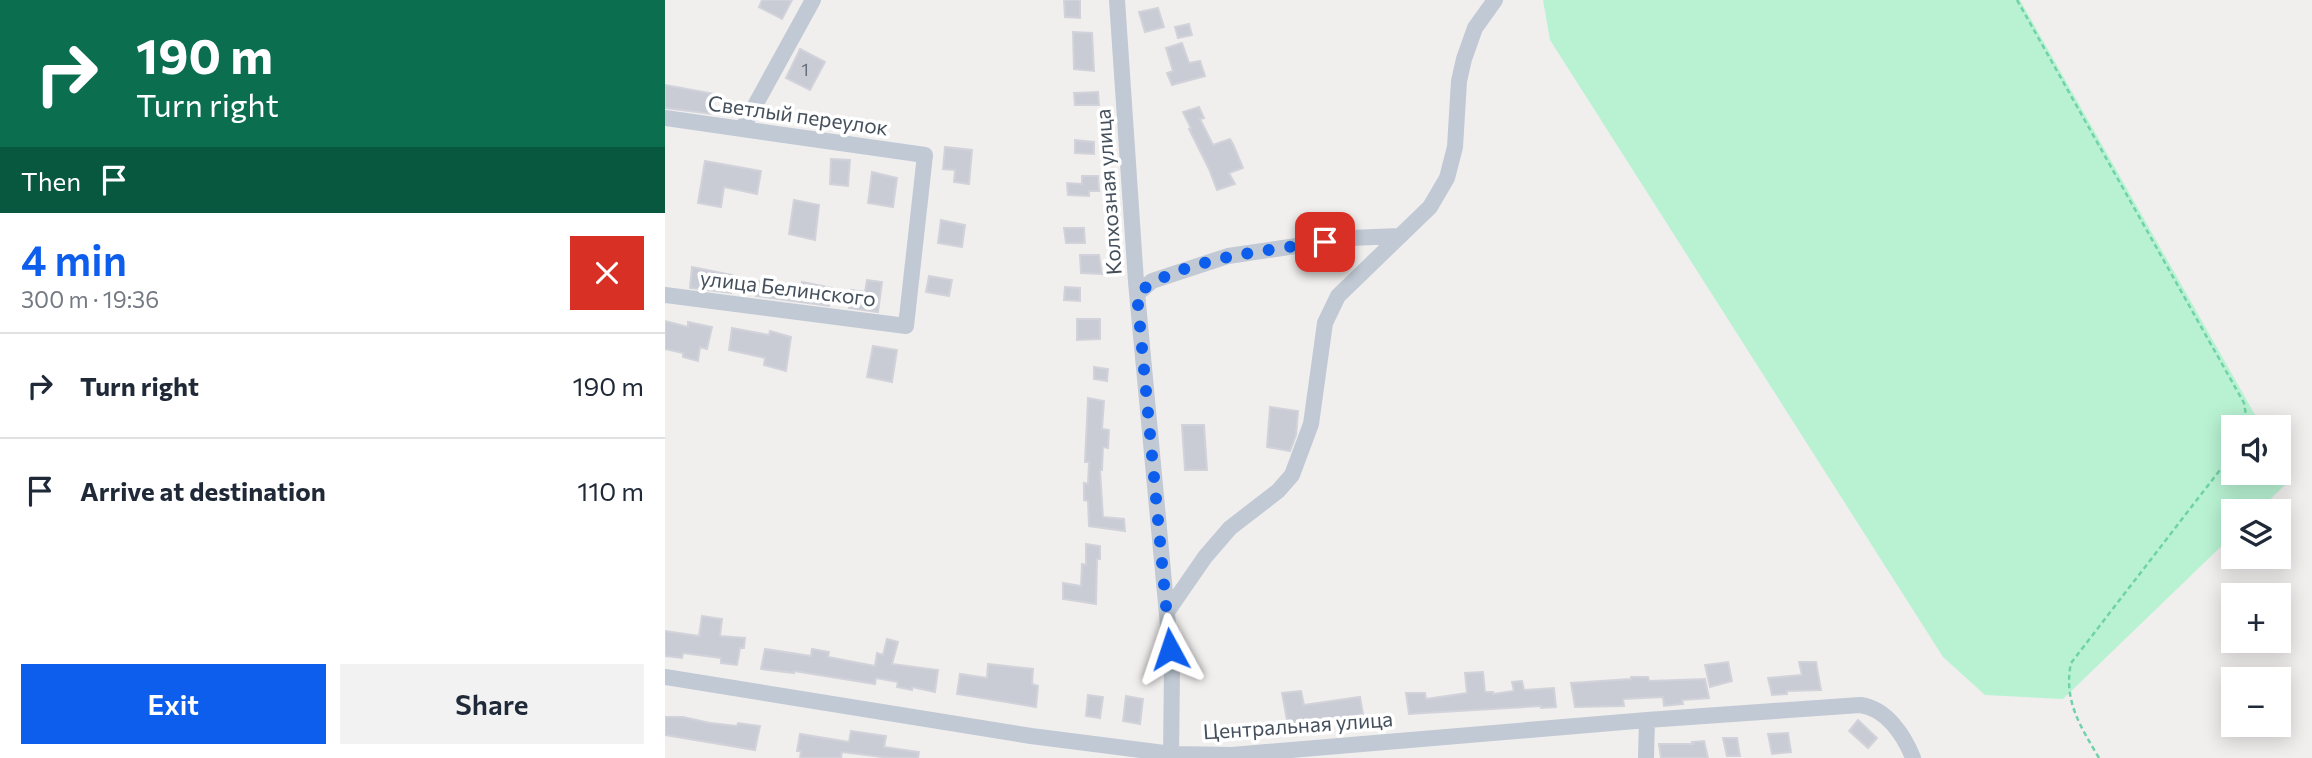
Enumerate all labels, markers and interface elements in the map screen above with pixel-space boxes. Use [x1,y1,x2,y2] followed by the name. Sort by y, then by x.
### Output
[136,24,273,84] text: 190 m
[21,28,112,119] icon: right
[801,58,809,80] house number: 1
[136,84,279,124] text: Turn right
[707,89,890,140] street label: Светлый переулок
[1089,108,1126,276] street label: Колхозная улица
[95,161,133,199] icon: arrive
[21,165,81,196] text: Then
[1295,212,1355,272] pin
[1306,223,1344,261] icon: arrive
[21,233,127,285] text: 4 min
[570,236,644,310] button: close
[699,264,878,311] street label: улица Белинского
[21,285,159,313] text: 300 m · 19:36
[21,367,59,405] icon: right
[80,370,199,401] text: Turn right
[572,370,644,401] text: 190 m
[2221,415,2291,737] map controls
[2221,415,2291,485] button: sound
[21,472,59,510] icon: arrive
[80,475,326,506] text: Arrive at destination
[577,475,644,506] text: 110 m
[2221,499,2291,569] button: layers
[2221,583,2291,653] button: +
[1133,612,1207,686] position arrow
[21,664,326,744] button: Exit
[340,664,644,744] button: Share
[2221,667,2291,737] button: −
[1202,705,1394,744] street label: Центральная улица

